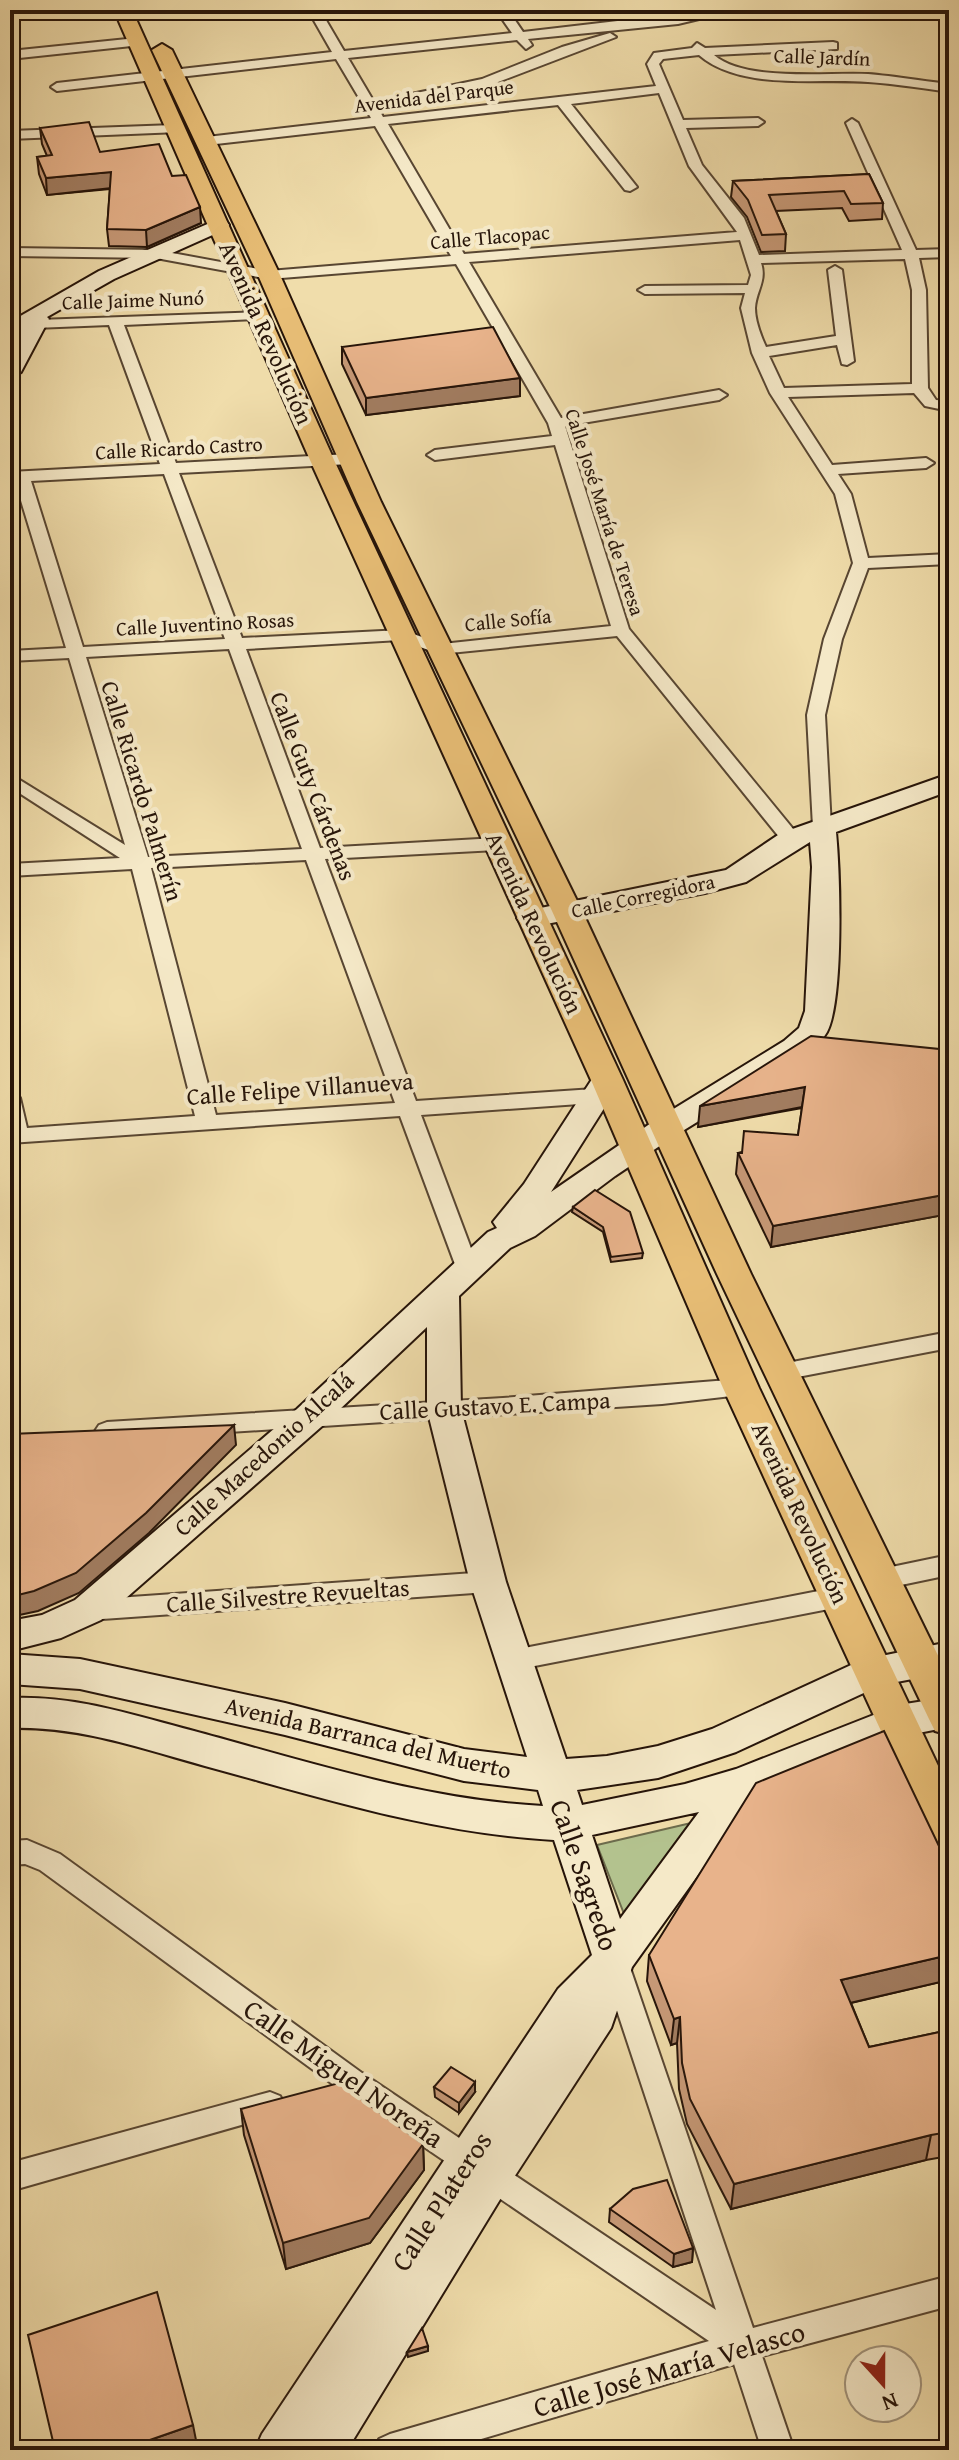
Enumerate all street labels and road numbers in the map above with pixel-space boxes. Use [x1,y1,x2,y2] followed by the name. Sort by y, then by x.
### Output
[773,40,871,73] street label: Calle Jardín
[353,71,515,120] street label: Avenida del Parque
[429,217,551,256] street label: Calle Tlacopac
[210,236,323,431] street label: Avenida Revolución
[61,283,205,316] street label: Calle Jaime Nunó
[558,405,653,620] street label: Calle José María de Teresa
[95,429,263,466] street label: Calle Ricardo Castro
[463,600,553,638] street label: Calle Sofía
[115,604,295,643] street label: Calle Juventino Rosas
[92,676,193,906] street label: Calle Ricardo Palmerín
[261,686,366,885] street label: Calle Guty Cárdenas
[477,826,592,1020] street label: Avenida Revolución
[569,866,718,925] street label: Calle Corregidora
[185,1063,415,1114] street label: Calle Felipe Villanueva
[166,1363,362,1544] street label: Calle Macedonio Alcalá
[379,1382,612,1429] street label: Calle Gustavo E. Campa
[743,1416,858,1610] street label: Avenida Revolución
[165,1570,411,1621] street label: Calle Silvestre Revueltas
[221,1688,515,1788] street label: Avenida Barranca del Muerto
[540,1794,631,1956] street label: Calle Sagredo
[236,1988,453,2158] street label: Calle Miguel Noreña
[380,2123,501,2279] street label: Calle Plateros
[528,2310,809,2427] street label: Calle José María Velasco

